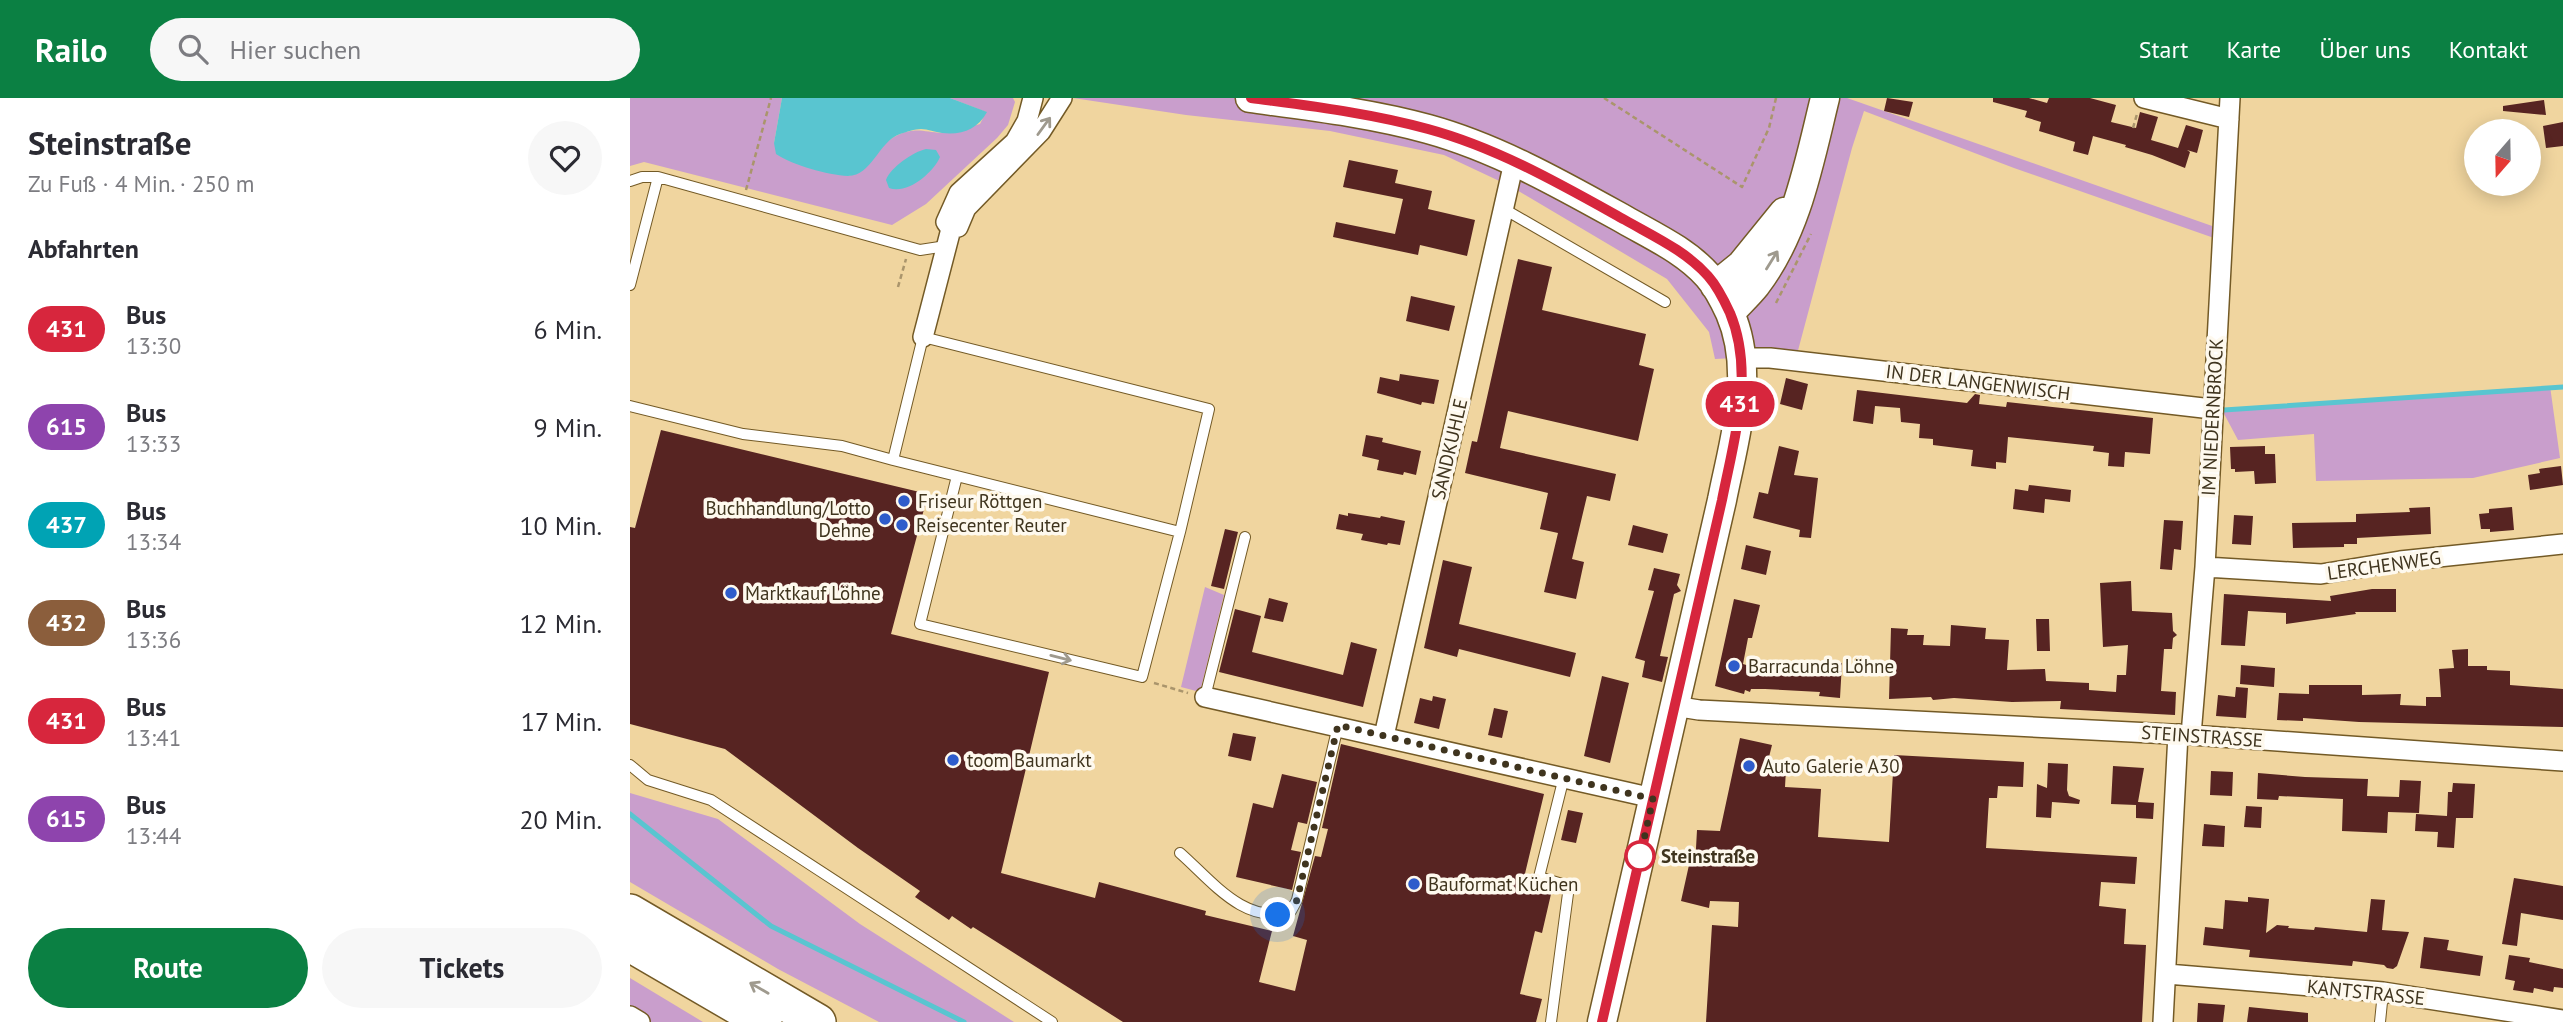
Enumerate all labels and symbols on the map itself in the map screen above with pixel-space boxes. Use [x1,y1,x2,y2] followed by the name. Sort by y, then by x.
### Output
[1037,117,1052,135] one-way arrow
[2464,119,2541,196] north arrow
[1765,250,1779,270] one-way arrow
[2196,338,2228,496] street label: IM NIEDERNBROCK
[1884,359,2072,405] street label: IN DER LANGENWISCH
[1700,381,1780,427] line badge: 431
[1426,396,1472,502] street label: SANDKUHLE
[918,489,1042,513] place label: Friseur Röttgen
[896,493,912,509] marker: Friseur Röttgen
[705,496,871,542] place label: Buchhandlung/Lotto Dehne
[877,511,893,527] marker: Buchhandlung/Lotto Dehne
[916,513,1067,537] place label: Reisecenter Reuter
[894,517,910,533] marker: Reisecenter Reuter
[2326,545,2442,585] street label: LERCHENWEG
[745,581,881,605] place label: Marktkauf Löhne
[723,585,739,601] marker: Marktkauf Löhne
[1049,652,1072,665] one-way arrow
[1748,654,1894,678] place label: Barracunda Löhne
[1726,658,1742,674] marker: Barracunda Löhne
[2140,720,2264,752] street label: STEINSTRASSE
[967,748,1092,772] place label: toom Baumarkt
[945,752,961,768] marker: toom Baumarkt
[1763,754,1900,778] place label: Auto Galerie A30
[1741,758,1757,774] marker: Auto Galerie A30
[1625,841,1655,871] marker: Steinstraße
[1661,844,1755,868] place label: Steinstraße
[1428,872,1578,896] place label: Bauformat Küchen
[1406,876,1422,892] marker: Bauformat Küchen
[1260,897,1295,932] your location
[2306,974,2426,1010] street label: KANTSTRASSE
[749,981,769,995] one-way arrow

